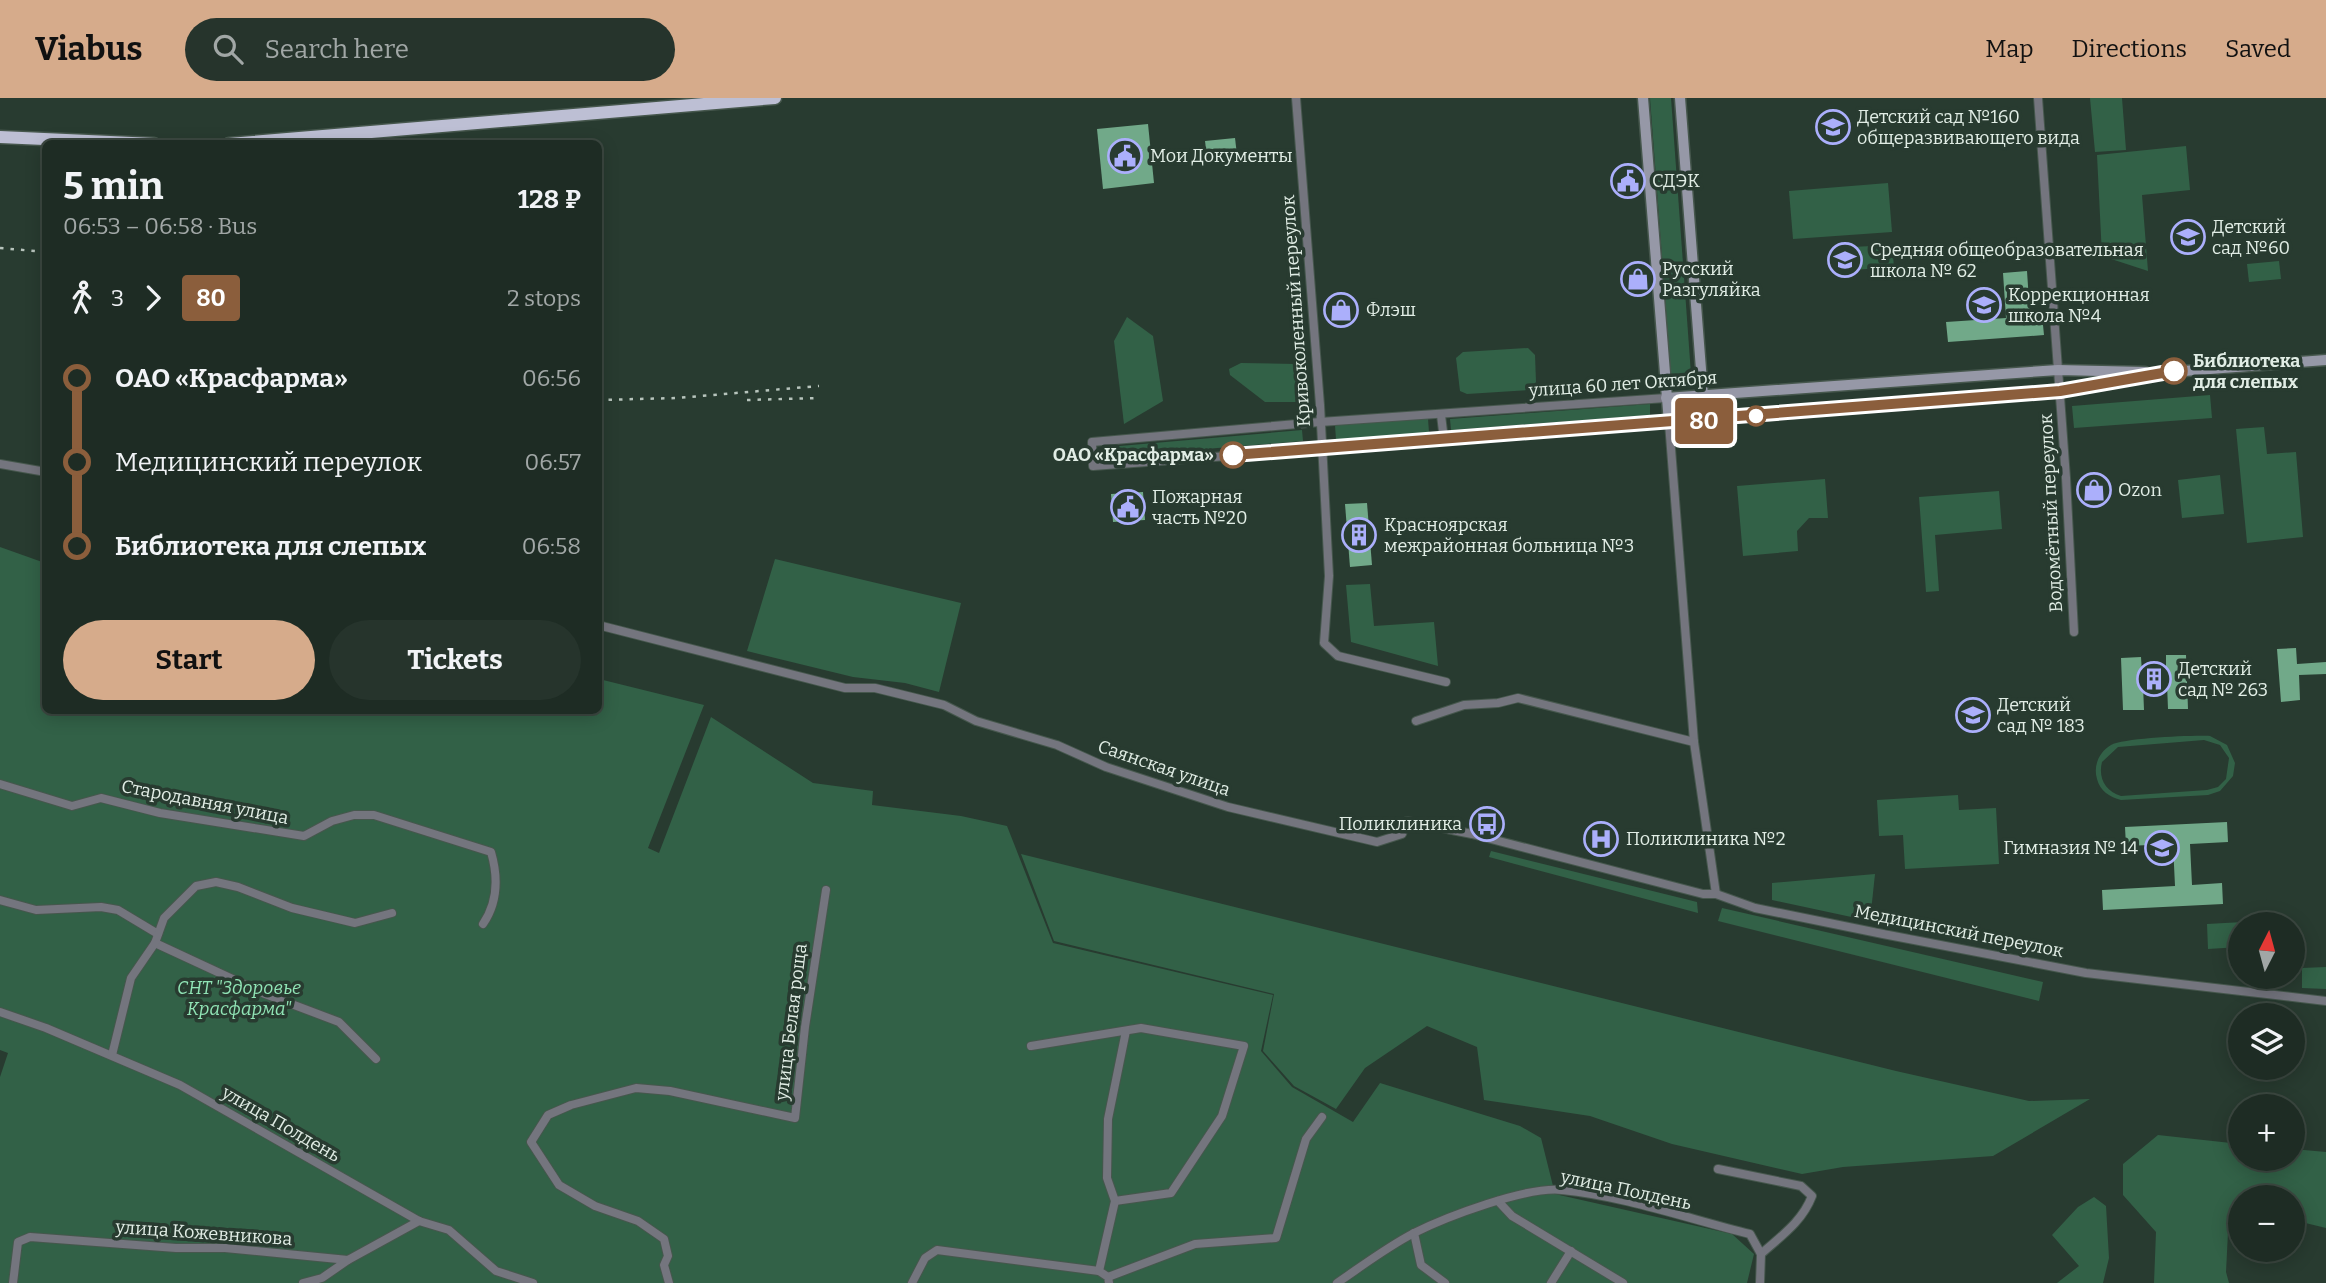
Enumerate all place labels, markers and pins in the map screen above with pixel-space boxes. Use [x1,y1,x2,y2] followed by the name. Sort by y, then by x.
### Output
[1857,106,2080,149] place label: Детский сад №160 общеразвивающего вида
[1814,108,1852,146] school or university icon: Детский сад №160 общеразвивающего вида
[1106,137,1144,175] public building icon: Мои Документы
[1150,145,1292,167] place label: Мои Документы
[1609,162,1647,200] public building icon: СДЭК
[1652,170,1700,192] place label: СДЭК
[2212,216,2290,259] place label: Детский сад №60
[2169,218,2207,256] school or university icon: Детский сад №60
[1870,239,2144,282] place label: Средняя общеобразовательная школа № 62
[1826,241,1864,279] school or university icon: Средняя общеобразовательная школа № 62
[1662,258,1761,301] place label: Русский Разгуляйка
[1619,260,1657,298] shop icon: Русский Разгуляйка
[2008,284,2150,327] place label: Коррекционная школа №4
[1965,286,2003,324] school or university icon: Коррекционная школа №4
[1322,291,1360,329] shop icon: Флэш
[1366,299,1416,321] place label: Флэш
[2193,350,2300,393] place label: Библиотека для слепых
[2161,358,2187,384] marker: Библиотека для слепых
[1746,406,1766,426] unlabelled marker
[1220,442,1246,468] marker: ОАО «Красфарма»
[1053,444,1214,466] place label: ОАО «Красфарма»
[2075,471,2113,509] shop icon: Ozon
[2118,479,2162,501] place label: Ozon
[1151,486,1247,529] place label: Пожарная часть №20
[1109,488,1147,526] public building icon: Пожарная часть №20
[1384,514,1634,557] place label: Красноярская межрайонная больница №3
[1340,516,1378,554] building icon: Красноярская межрайонная больница №3
[2178,658,2268,701] place label: Детский сад № 263
[2135,660,2173,698] building icon: Детский сад № 263
[1997,694,2085,737] place label: Детский сад № 183
[1954,696,1992,734] school or university icon: Детский сад № 183
[1468,805,1506,843] bus stop icon: Поликлиника
[1339,813,1462,835] place label: Поликлиника
[1582,820,1620,858] hospital icon: Поликлиника №2
[1626,828,1785,850] place label: Поликлиника №2
[2143,829,2181,867] school or university icon: Гимназия № 14
[2003,837,2138,859] place label: Гимназия № 14

